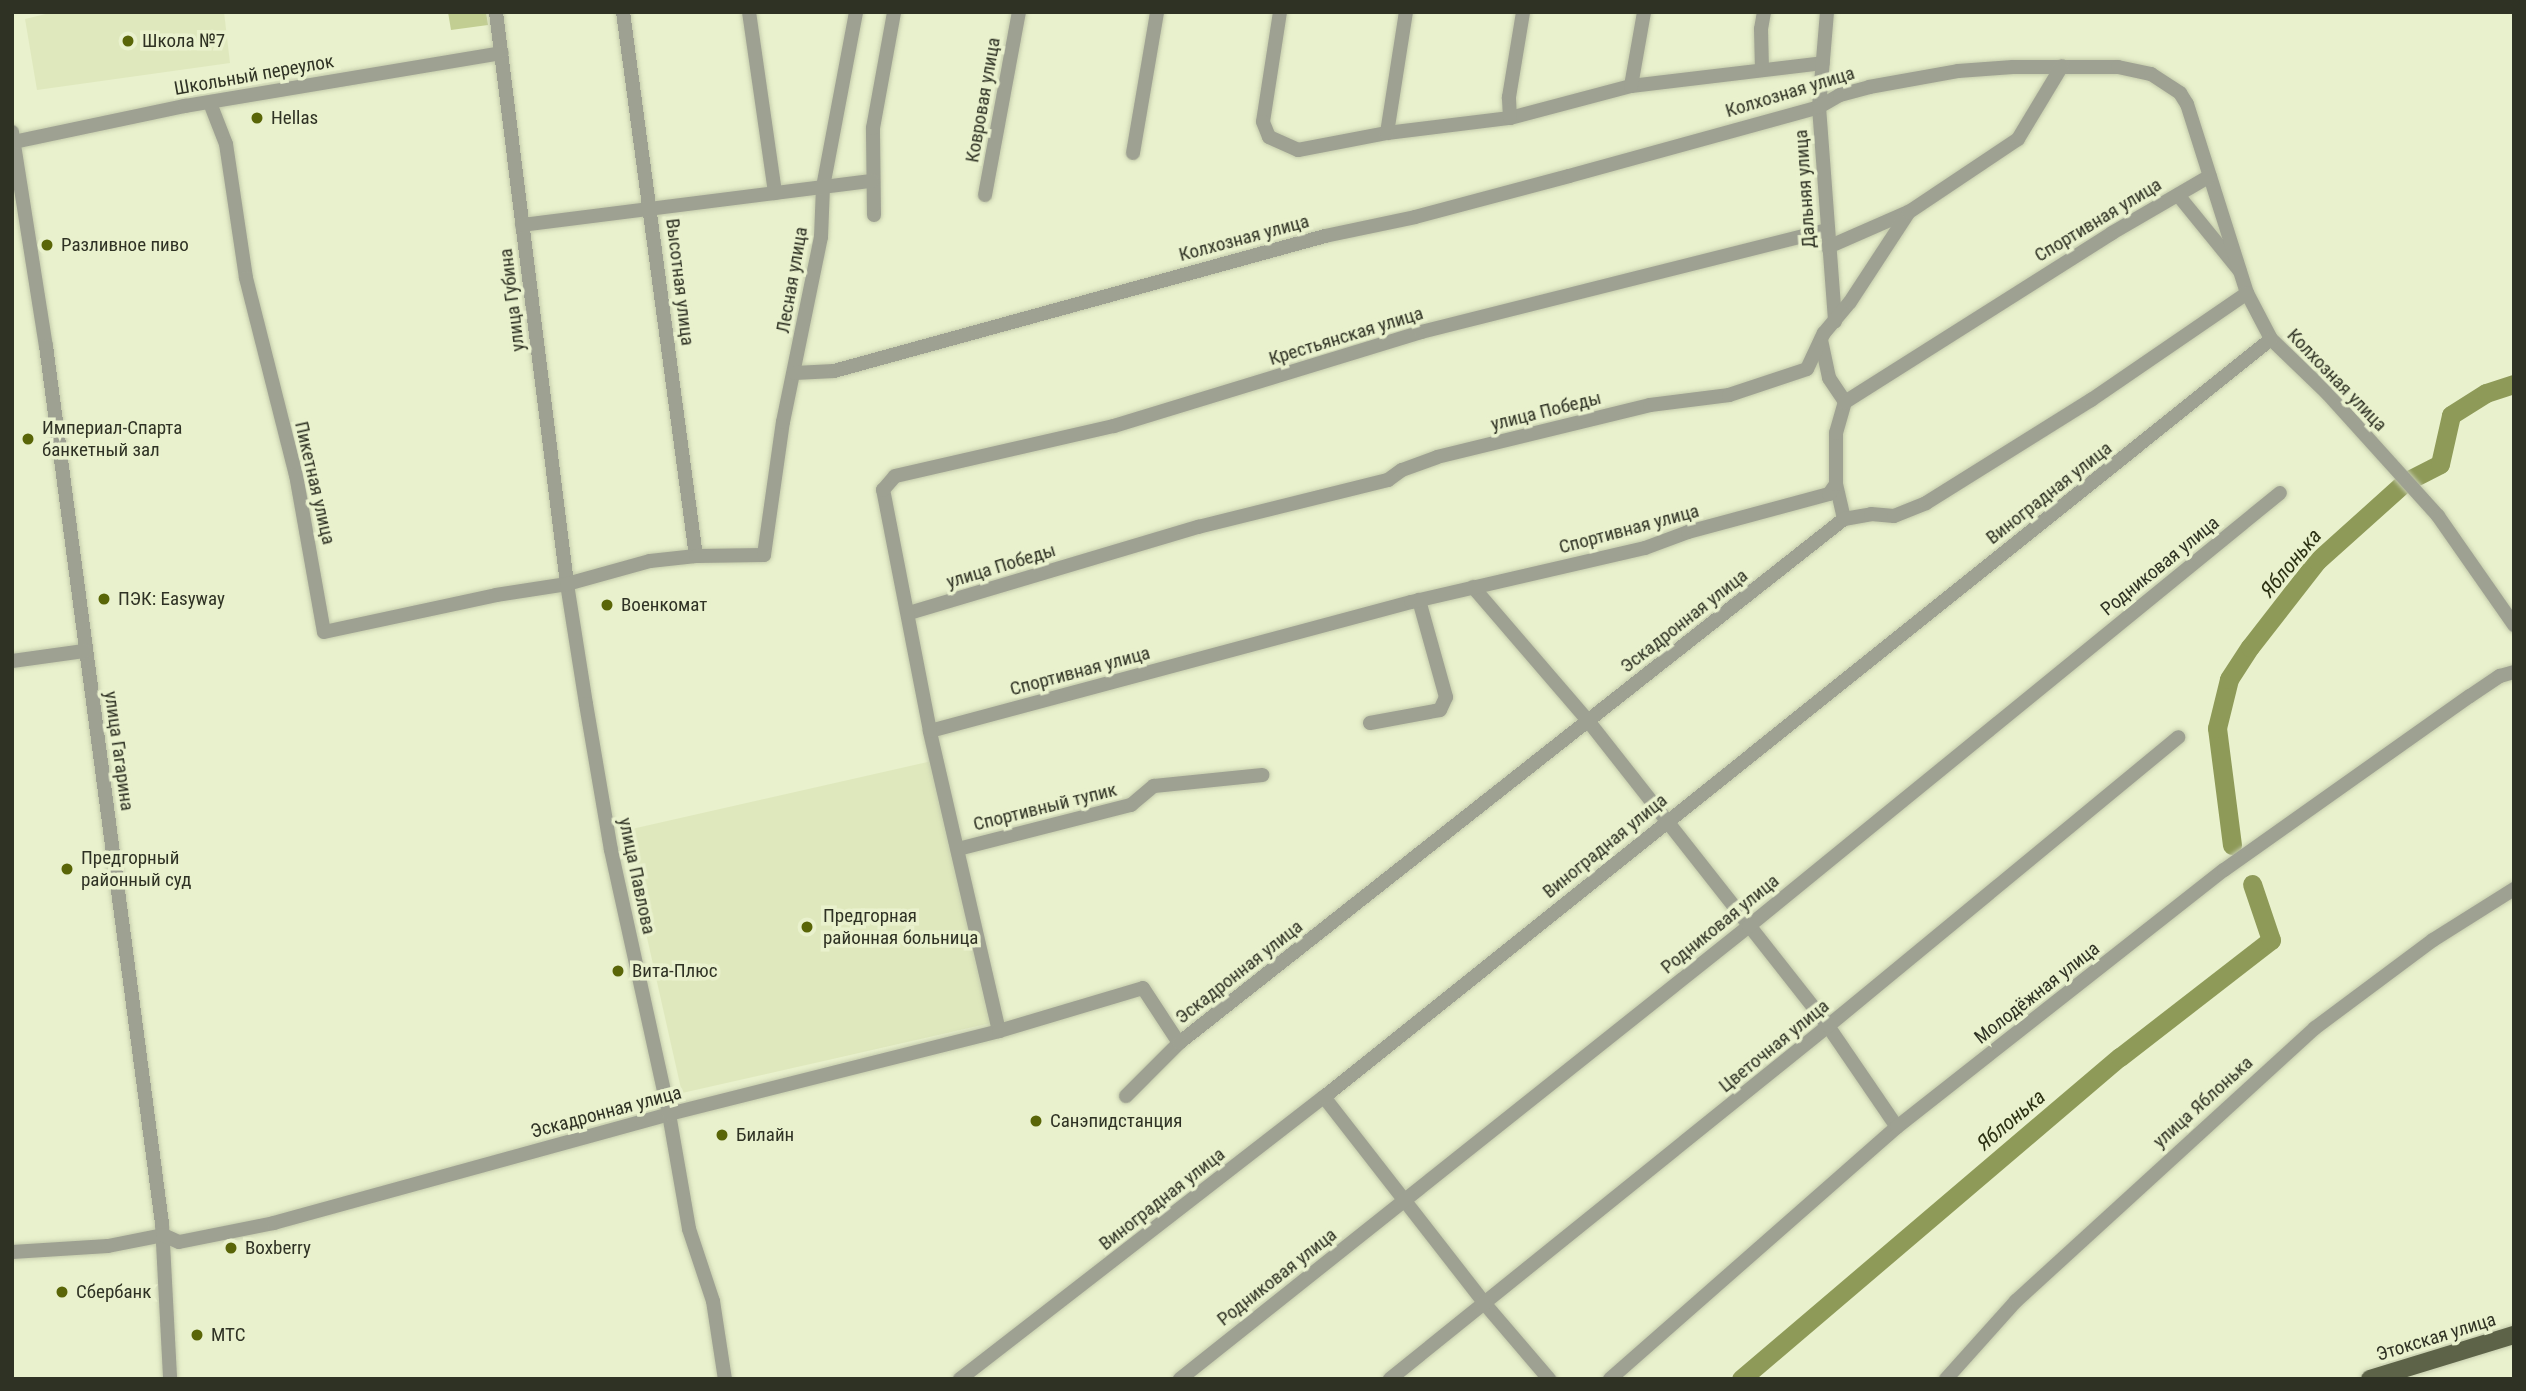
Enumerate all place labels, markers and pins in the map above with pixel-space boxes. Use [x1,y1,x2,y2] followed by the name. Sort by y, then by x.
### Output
[142,30,225,52] place label: Школа №7
[120,33,136,49] marker: Школа №7
[271,107,318,129] place label: Hellas
[249,110,265,126] marker: Hellas
[61,234,189,256] place label: Разливное пиво
[39,237,55,253] marker: Разливное пиво
[42,417,182,461] place label: Империал-Спарта банкетный зал
[20,431,36,447] marker: Империал-Спарта банкетный зал
[118,588,225,610] place label: ПЭК: Easyway
[96,591,112,607] marker: ПЭК: Easyway
[621,594,707,616] place label: Военкомат
[599,597,615,613] marker: Военкомат
[81,847,191,891] place label: Предгорный районный суд
[59,861,75,877] marker: Предгорный районный суд
[823,905,978,949] place label: Предгорная районная больница
[797,917,817,937] marker: Предгорная районная больница
[632,960,717,982] place label: Вита-Плюс
[610,963,626,979] marker: Вита-Плюс
[1050,1110,1182,1132] place label: Санэпидстанция
[1028,1113,1044,1129] marker: Санэпидстанция
[736,1124,794,1146] place label: Билайн
[714,1127,730,1143] marker: Билайн
[245,1237,311,1259] place label: Boxberry
[223,1240,239,1256] marker: Boxberry
[76,1281,151,1303] place label: Сбербанк
[54,1284,70,1300] marker: Сбербанк
[211,1324,245,1346] place label: МТС
[189,1327,205,1343] marker: МТС

